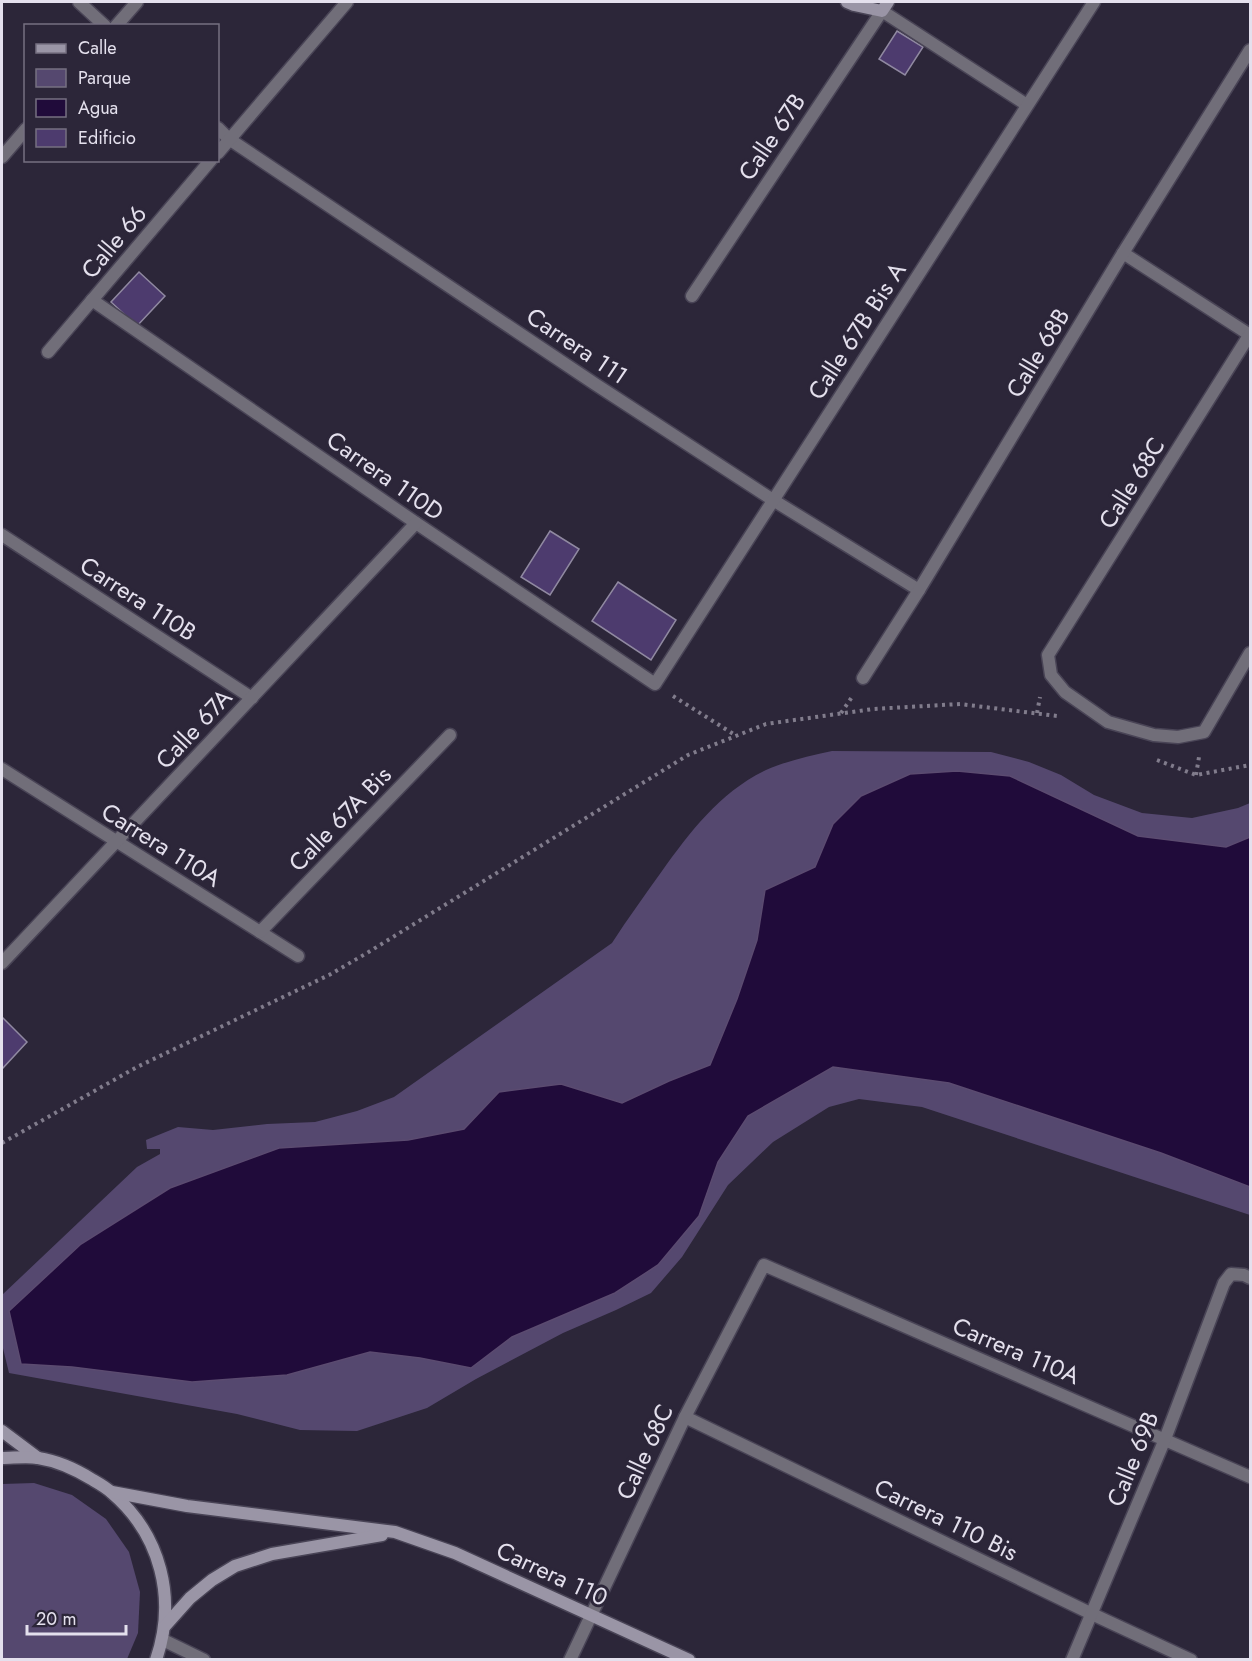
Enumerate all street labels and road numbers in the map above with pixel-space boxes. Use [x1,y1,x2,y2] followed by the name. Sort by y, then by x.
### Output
[730,86,814,187] street label: Calle 67B
[72,197,155,286] street label: Calle 66
[799,255,914,406] street label: Calle 67B Bis A
[519,299,635,392] street label: Carrera 111
[997,301,1078,404] street label: Calle 68B
[320,422,451,529] street label: Carrera 110D
[1090,430,1173,535] street label: Calle 68C
[73,548,204,649] street label: Carrera 110B
[147,681,240,777] street label: Calle 67A
[280,758,399,879] street label: Calle 67A Bis
[95,794,228,895] street label: Carrera 110A
[947,1308,1085,1393] street label: Carrera 110A
[607,1398,682,1505] street label: Calle 68C
[1098,1406,1167,1512] street label: Calle 69B
[868,1470,1024,1569] street label: Carrera 110 Bis
[491,1532,614,1615] street label: Carrera 110

